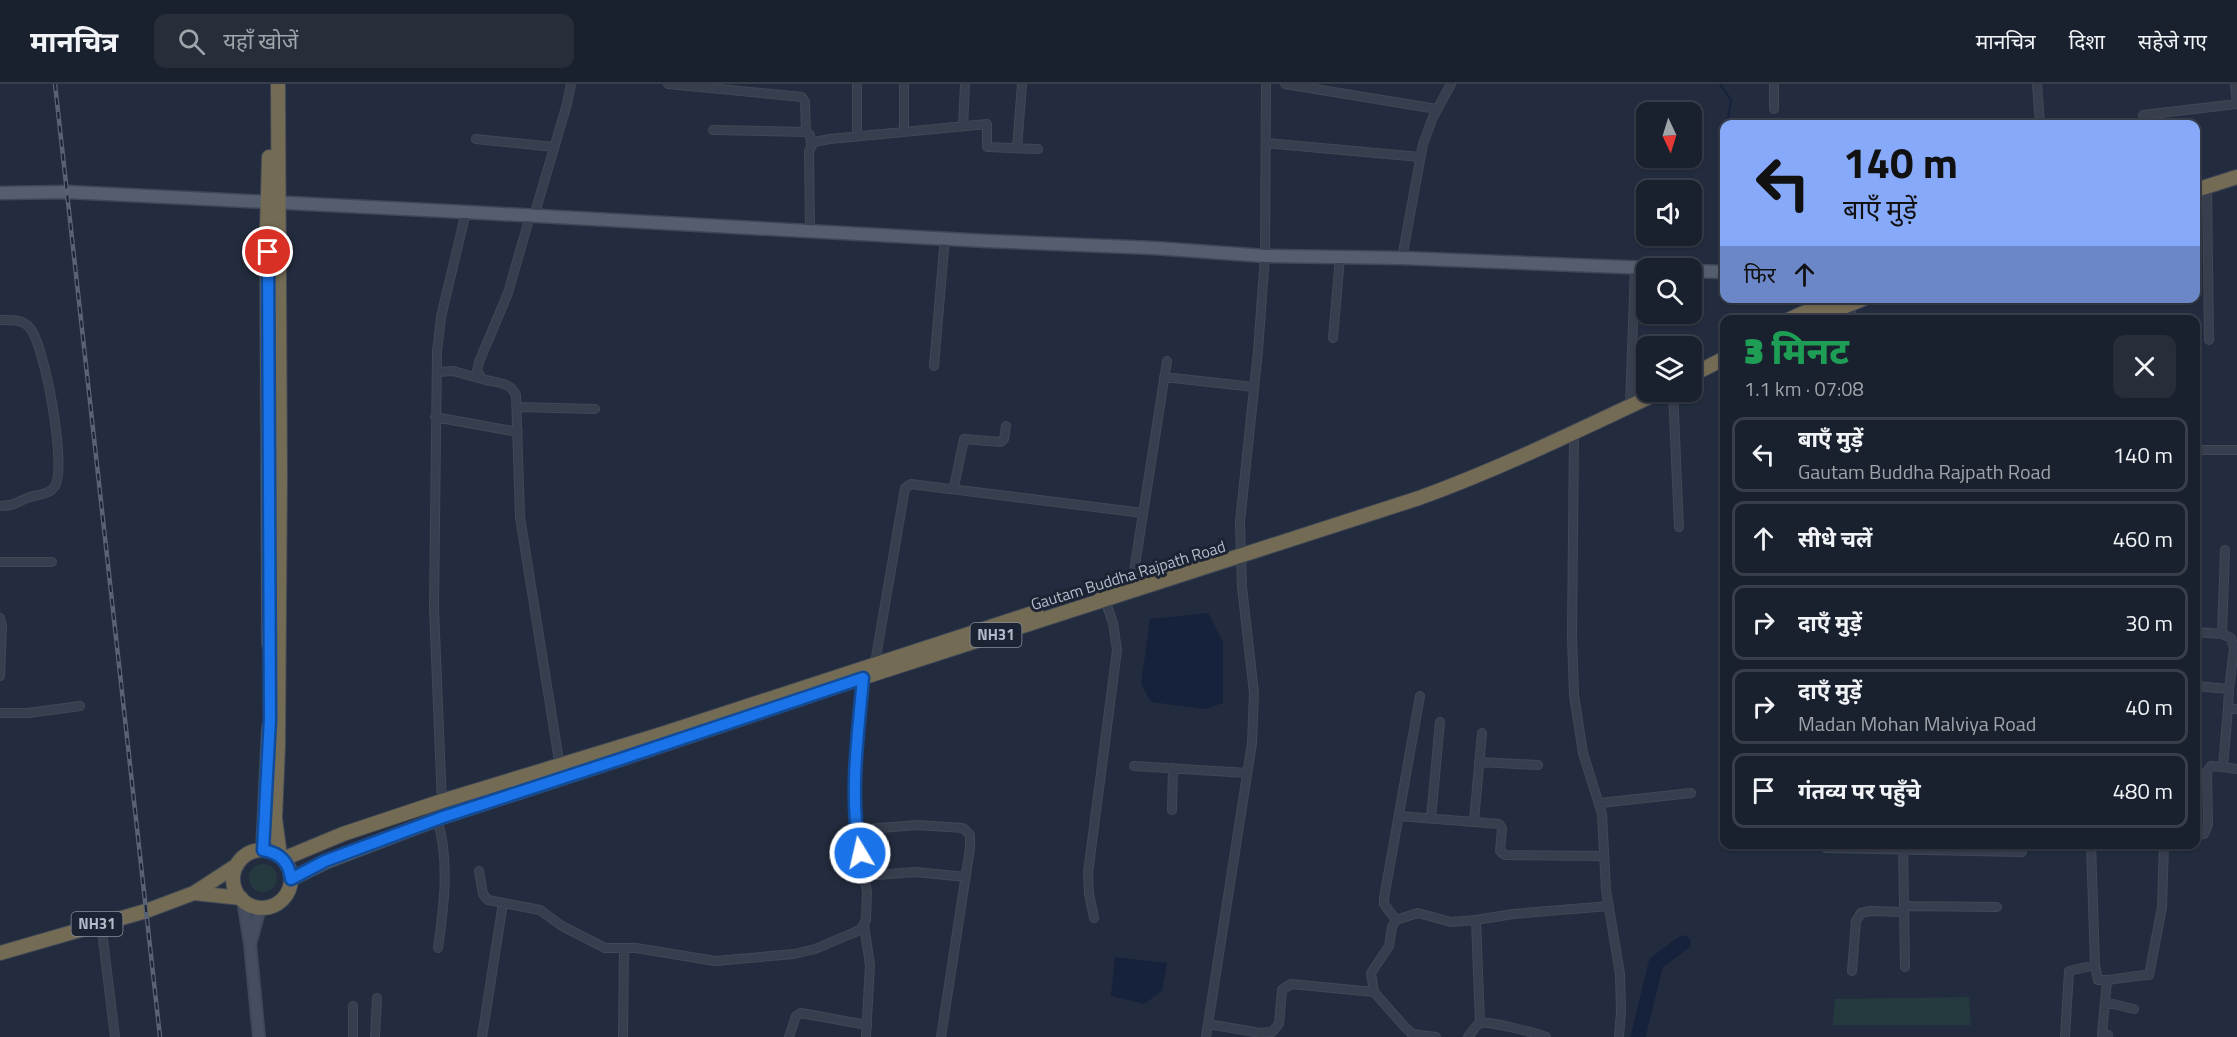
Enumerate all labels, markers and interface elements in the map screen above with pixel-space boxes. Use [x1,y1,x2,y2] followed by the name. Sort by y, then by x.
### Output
[154,14,574,68] search box
[30,20,118,63] text: मानचित्र
[223,24,298,58] text: यहाँ खोजें
[175,25,208,58] icon: search
[1976,25,2036,57] text: मानचित्र
[2069,25,2105,57] text: दिशा
[2138,25,2207,57] text: सहेजे गए
[1636,102,1702,168] north arrow
[1636,102,1702,402] map controls
[1843,130,1958,194] text: 140 m
[1744,144,1822,222] icon: left
[1636,180,1702,246] button: sound
[1843,188,1917,229] text: बाएँ मुड़ें
[242,226,293,277] pin
[251,235,284,268] icon: arrive
[1636,258,1702,324] button: search
[1744,258,1776,292] text: फिर
[1788,258,1821,291] icon: ahead
[1744,323,1849,378] text: 3 मिनट
[2113,335,2176,398] button: close
[1636,336,1702,402] button: layers
[1744,373,1864,404] text: 1.1 km · 07:08
[1798,422,1863,456] text: बाएँ मुड़ें
[1747,438,1780,471] icon: left
[2113,438,2173,472] text: 140 m
[1798,456,2051,487] text: Gautam Buddha Rajpath Road
[1747,522,1780,555] icon: ahead
[1798,522,1872,556] text: सीधे चलें
[2113,522,2173,556] text: 460 m
[1028,534,1228,616] street label: Gautam Buddha Rajpath Road
[1747,606,1780,639] icon: right
[1798,606,1862,640] text: दाएँ मुड़ें
[2125,606,2173,640] text: 30 m
[970,623,1022,647] road number: NH31
[1798,674,1862,708] text: दाएँ मुड़ें
[1747,690,1780,723] icon: right
[2125,690,2173,724] text: 40 m
[1798,708,2036,739] text: Madan Mohan Malviya Road
[1747,774,1780,807] icon: arrive
[1798,774,1921,808] text: गंतव्य पर पहुँचे
[2113,774,2173,808] text: 480 m
[828,821,892,885] position arrow
[72,912,122,936] road number: NH31

